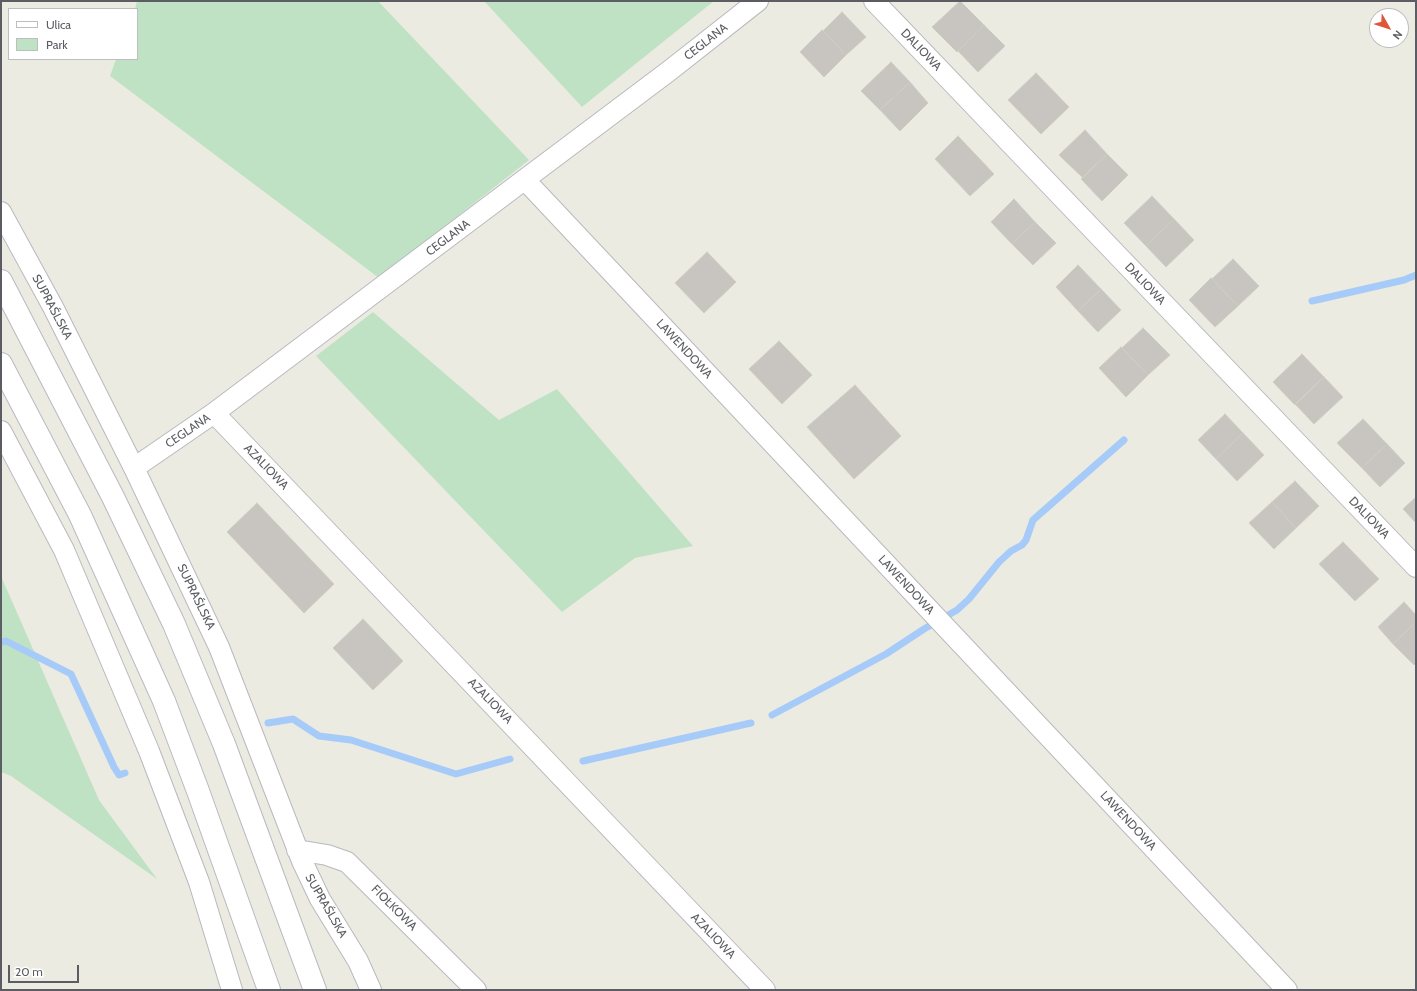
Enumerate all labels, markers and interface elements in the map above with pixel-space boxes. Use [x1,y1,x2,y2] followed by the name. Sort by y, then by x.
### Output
[8,8,138,60] legend
[1369,8,1409,48] north arrow
[46,17,71,32] text: Ulica
[681,21,731,63] street label: CEGLANA
[898,26,944,74] street label: DALIOWA
[1390,27,1405,42] text: N
[46,37,68,52] text: Park
[423,217,473,259] street label: CEGLANA
[1122,260,1168,308] street label: DALIOWA
[29,272,75,342] street label: SUPRAŚLSKA
[653,316,715,382] street label: LAWENDOWA
[163,411,213,451] street label: CEGLANA
[241,441,291,493] street label: AZALIOWA
[1346,494,1392,542] street label: DALIOWA
[875,552,937,618] street label: LAWENDOWA
[174,562,218,632] street label: SUPRAŚLSKA
[465,675,515,727] street label: AZALIOWA
[1097,788,1159,854] street label: LAWENDOWA
[302,871,350,941] street label: SUPRAŚLSKA
[368,882,420,934] street label: FIOŁKOWA
[688,910,738,962] street label: AZALIOWA
[10,957,81,983] scale bar
[15,964,43,979] text: 20 m

